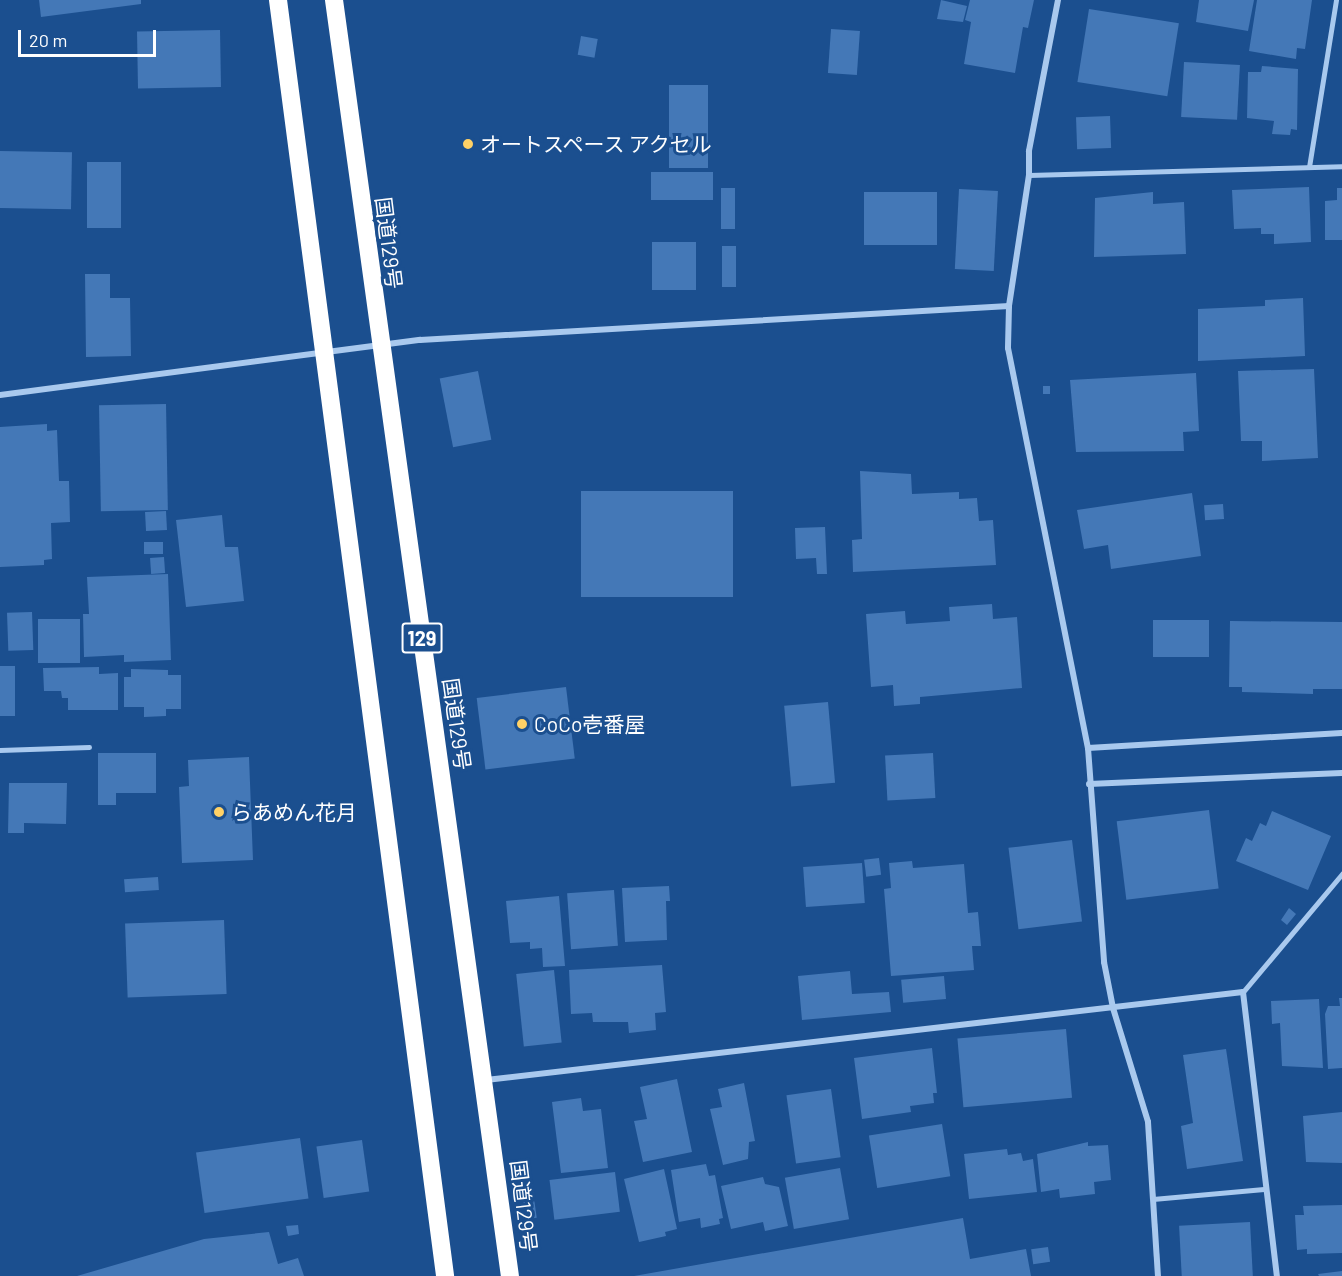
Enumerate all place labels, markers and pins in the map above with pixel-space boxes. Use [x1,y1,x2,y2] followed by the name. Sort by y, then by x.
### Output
[480,131,715,157] place label: オートスペース アクセル
[461,137,475,151] marker: オートスペース アクセル
[534,711,645,737] place label: CoCo壱番屋
[515,717,529,731] marker: CoCo壱番屋
[231,799,357,825] place label: らあめん花月
[212,805,226,819] marker: らあめん花月

